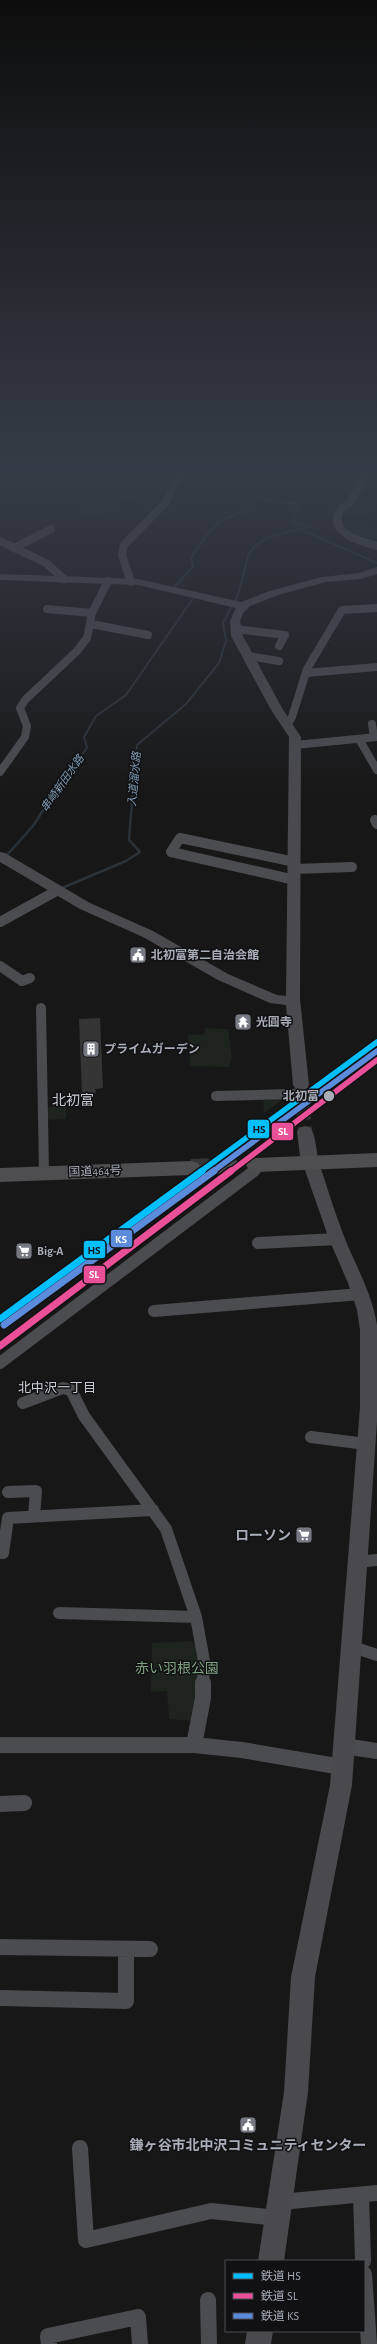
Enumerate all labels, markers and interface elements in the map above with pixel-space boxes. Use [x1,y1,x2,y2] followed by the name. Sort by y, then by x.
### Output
[126,750,142,807] water label: 入道溜水路
[38,752,86,813] water label: 串崎新田水路
[128,945,148,965] public building icon: 北初富第二自治会館
[151,948,259,961] place label: 北初富第二自治会館
[233,1012,253,1032] temple icon: 光圓寺
[256,1016,292,1028] place label: 光圓寺
[81,1039,101,1059] building icon: プライムガーデン
[104,1042,200,1055] place label: プライムガーデン
[322,1089,336,1103] marker: 北初富
[283,1090,319,1102] place label: 北初富
[52,1092,94,1108] district label: 北初富
[247,1119,270,1139] line badge: HS
[271,1122,294,1141] line badge: SL
[252,1124,266,1135] text: HS
[278,1126,288,1137] text: SL
[68,1163,122,1178] street label: 国道464号
[110,1229,133,1248] line badge: KS
[115,1234,127,1245] text: KS
[83,1240,106,1259] line badge: HS
[14,1241,34,1261] supermarket icon: Big-A
[37,1245,64,1257] place label: Big-A
[87,1245,101,1256] text: HS
[83,1265,106,1284] line badge: SL
[89,1269,99,1280] text: SL
[18,1380,96,1395] district label: 北中沢一丁目
[294,1525,314,1545] supermarket icon: ローソン
[235,1529,291,1543] place label: ローソン
[135,1661,219,1676] park label: 赤い羽根公園
[238,2115,258,2135] public building icon: 鎌ヶ谷市北中沢コミュニティセンター
[129,2138,367,2153] place label: 鎌ヶ谷市北中沢コミュニティセンター
[225,2260,365,2332] legend
[261,2269,301,2282] text: 鉄道 HS
[261,2289,298,2302] text: 鉄道 SL
[261,2309,300,2322] text: 鉄道 KS

